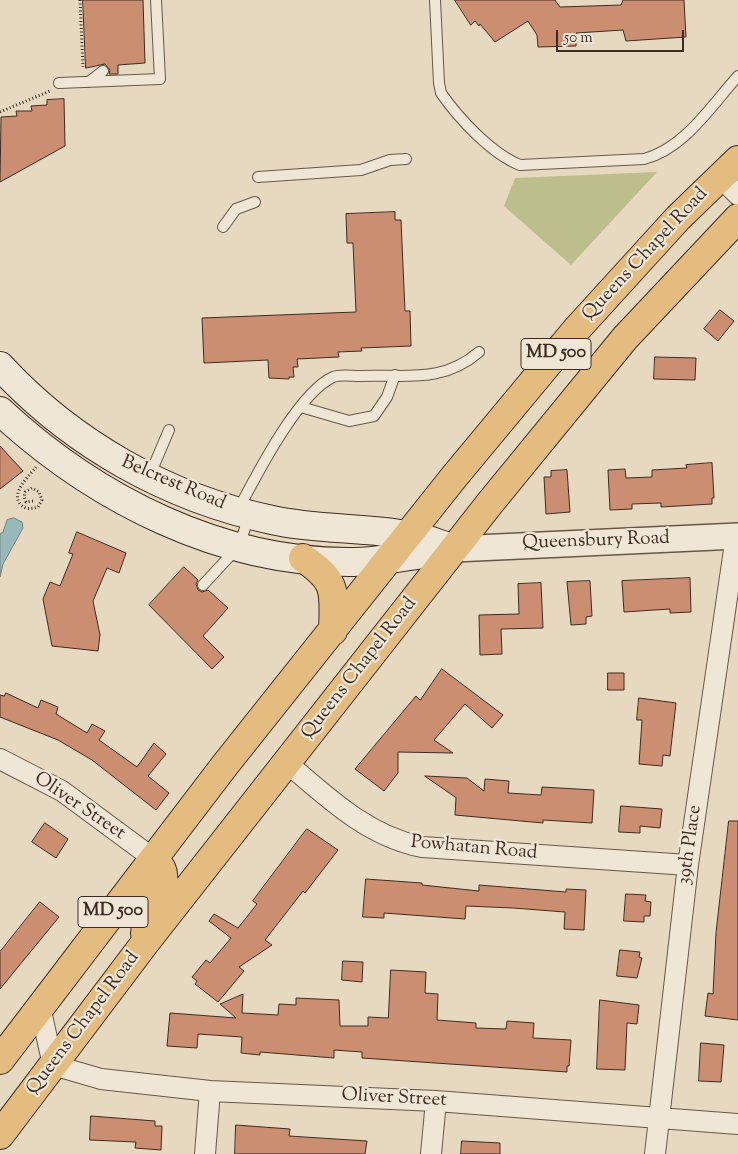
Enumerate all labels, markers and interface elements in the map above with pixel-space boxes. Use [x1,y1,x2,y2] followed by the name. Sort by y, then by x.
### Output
[558,20,686,52] scale bar
[564,28,593,49] text: 50 m
[578,184,714,326] street label: Queens Chapel Road
[521,338,591,369] road number: MD 500
[117,452,229,516] street label: Belcrest Road
[522,528,670,556] street label: Queensbury Road
[298,594,422,744] street label: Queens Chapel Road
[29,768,129,846] street label: Oliver Street
[674,804,708,886] street label: 39th Place
[410,832,538,866] street label: Powhatan Road
[78,896,148,928] road number: MD 500
[23,948,145,1100] street label: Queens Chapel Road
[341,1085,447,1113] street label: Oliver Street

